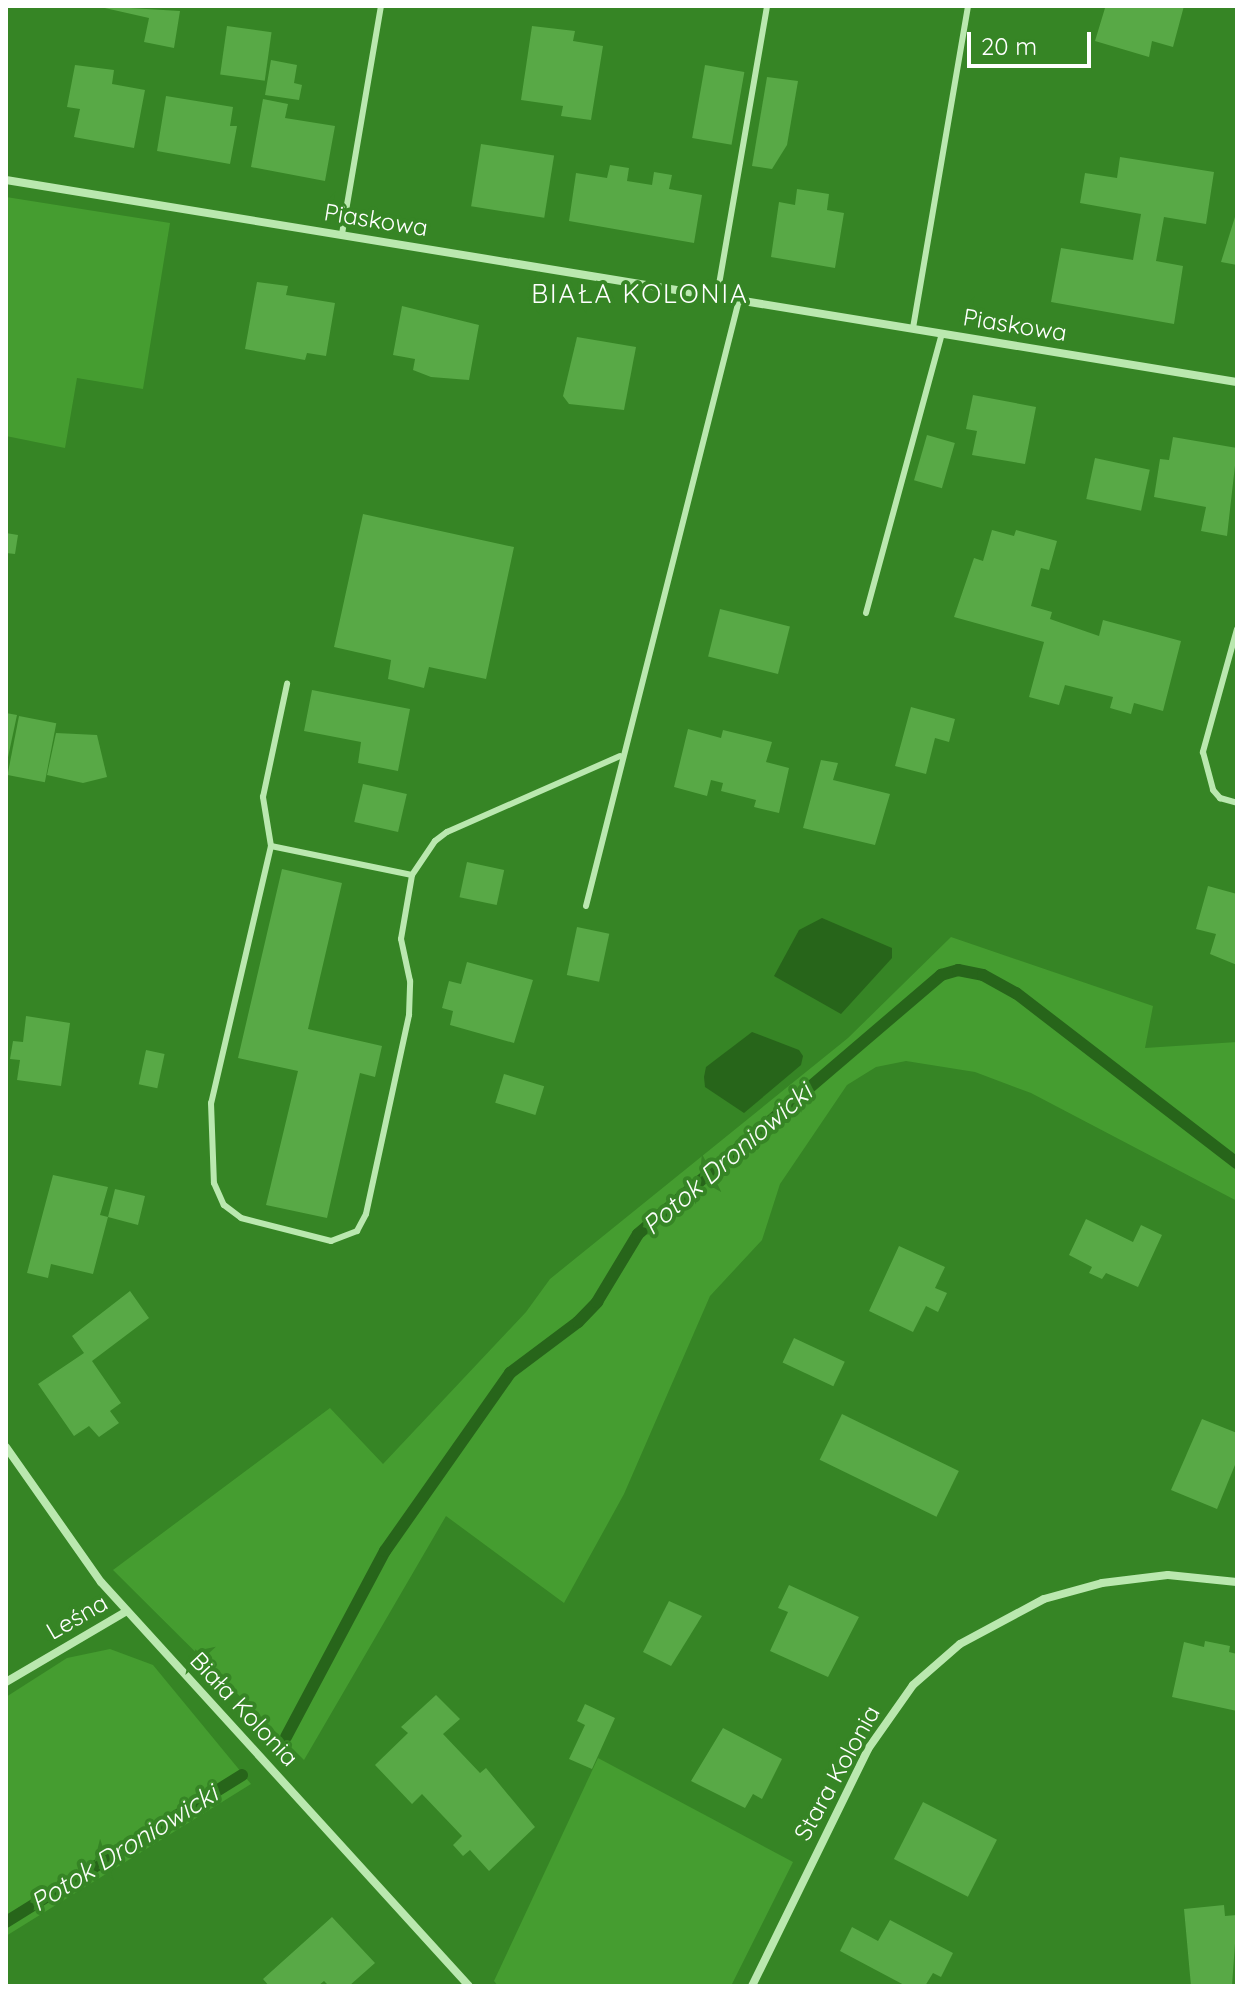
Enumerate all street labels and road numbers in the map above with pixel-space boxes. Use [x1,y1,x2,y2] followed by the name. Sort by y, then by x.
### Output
[322,198,430,242] street label: Piaskowa
[961,303,1069,347] street label: Piaskowa
[41,1588,113,1646] street label: Leśna
[184,1646,304,1772] street label: Biała Kolonia
[788,1701,886,1845] street label: Stara Kolonia

